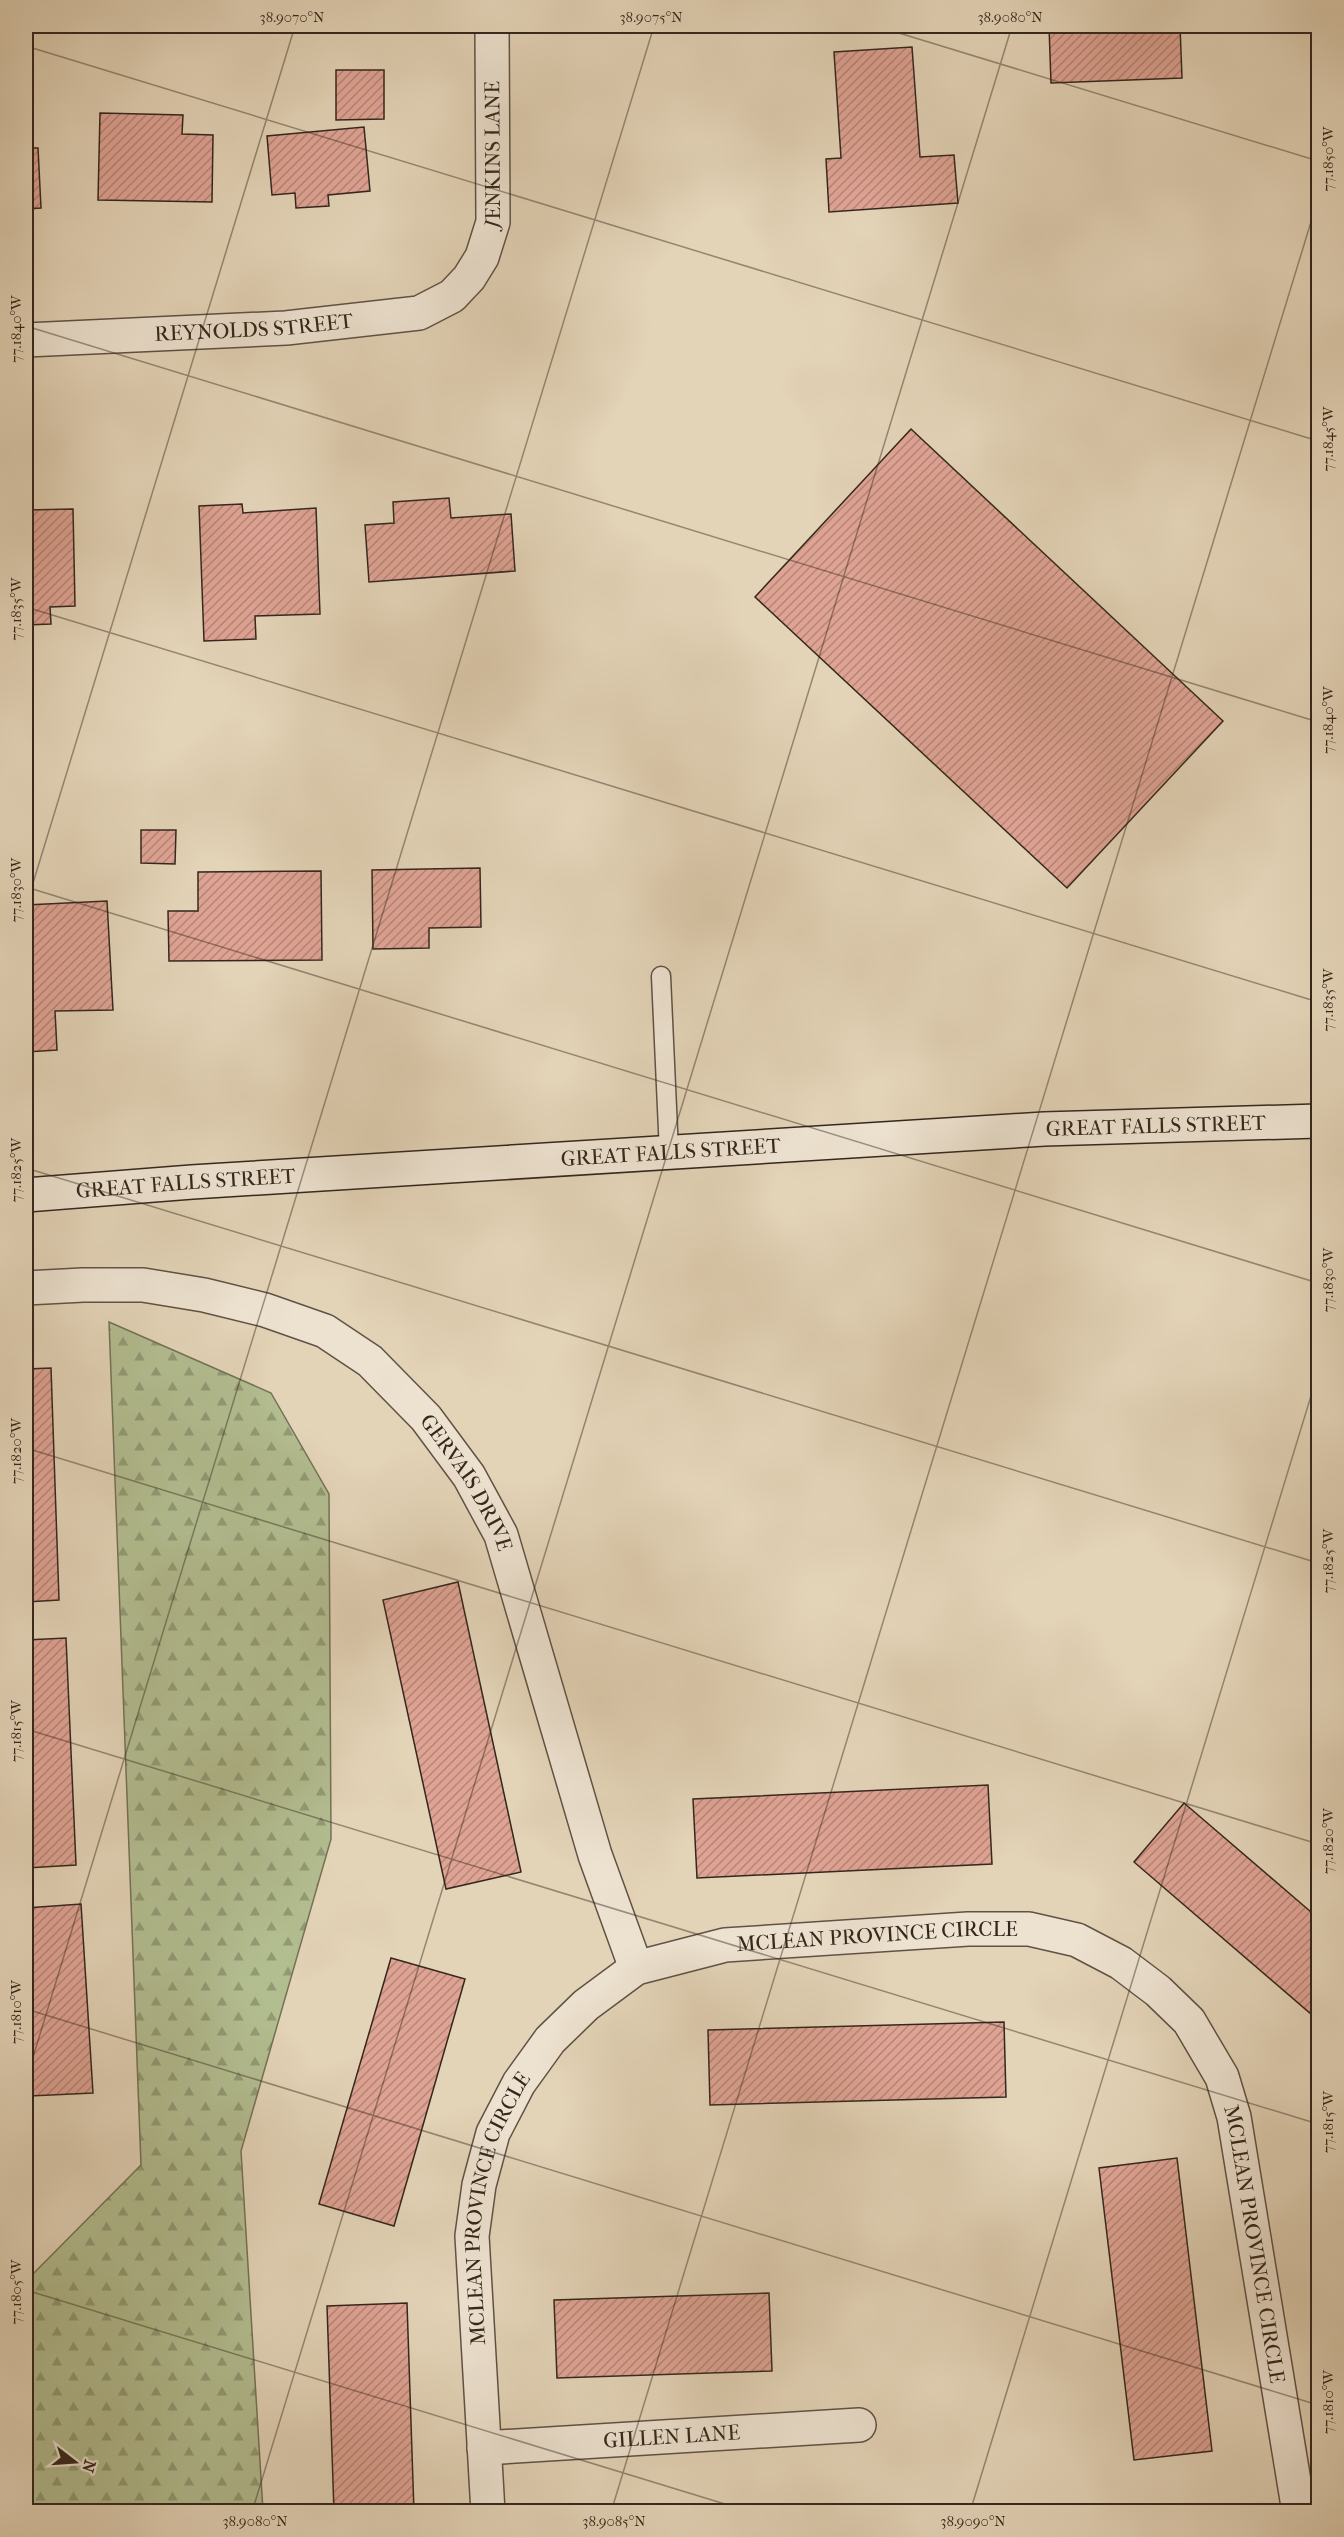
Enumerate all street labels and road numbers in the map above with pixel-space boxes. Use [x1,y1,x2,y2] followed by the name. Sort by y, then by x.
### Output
[479,81,505,233] street label: JENKINS LANE
[154,308,355,346] street label: REYNOLDS STREET
[1046,1111,1267,1141] street label: GREAT FALLS STREET
[560,1133,782,1171] street label: GREAT FALLS STREET
[75,1164,297,1203] street label: GREAT FALLS STREET
[415,1409,517,1554] street label: GERVAIS DRIVE
[736,1917,1018,1956] street label: MCLEAN PROVINCE CIRCLE
[460,2067,535,2346] street label: MCLEAN PROVINCE CIRCLE
[1219,2102,1290,2385] street label: MCLEAN PROVINCE CIRCLE
[603,2420,741,2453] street label: GILLEN LANE

